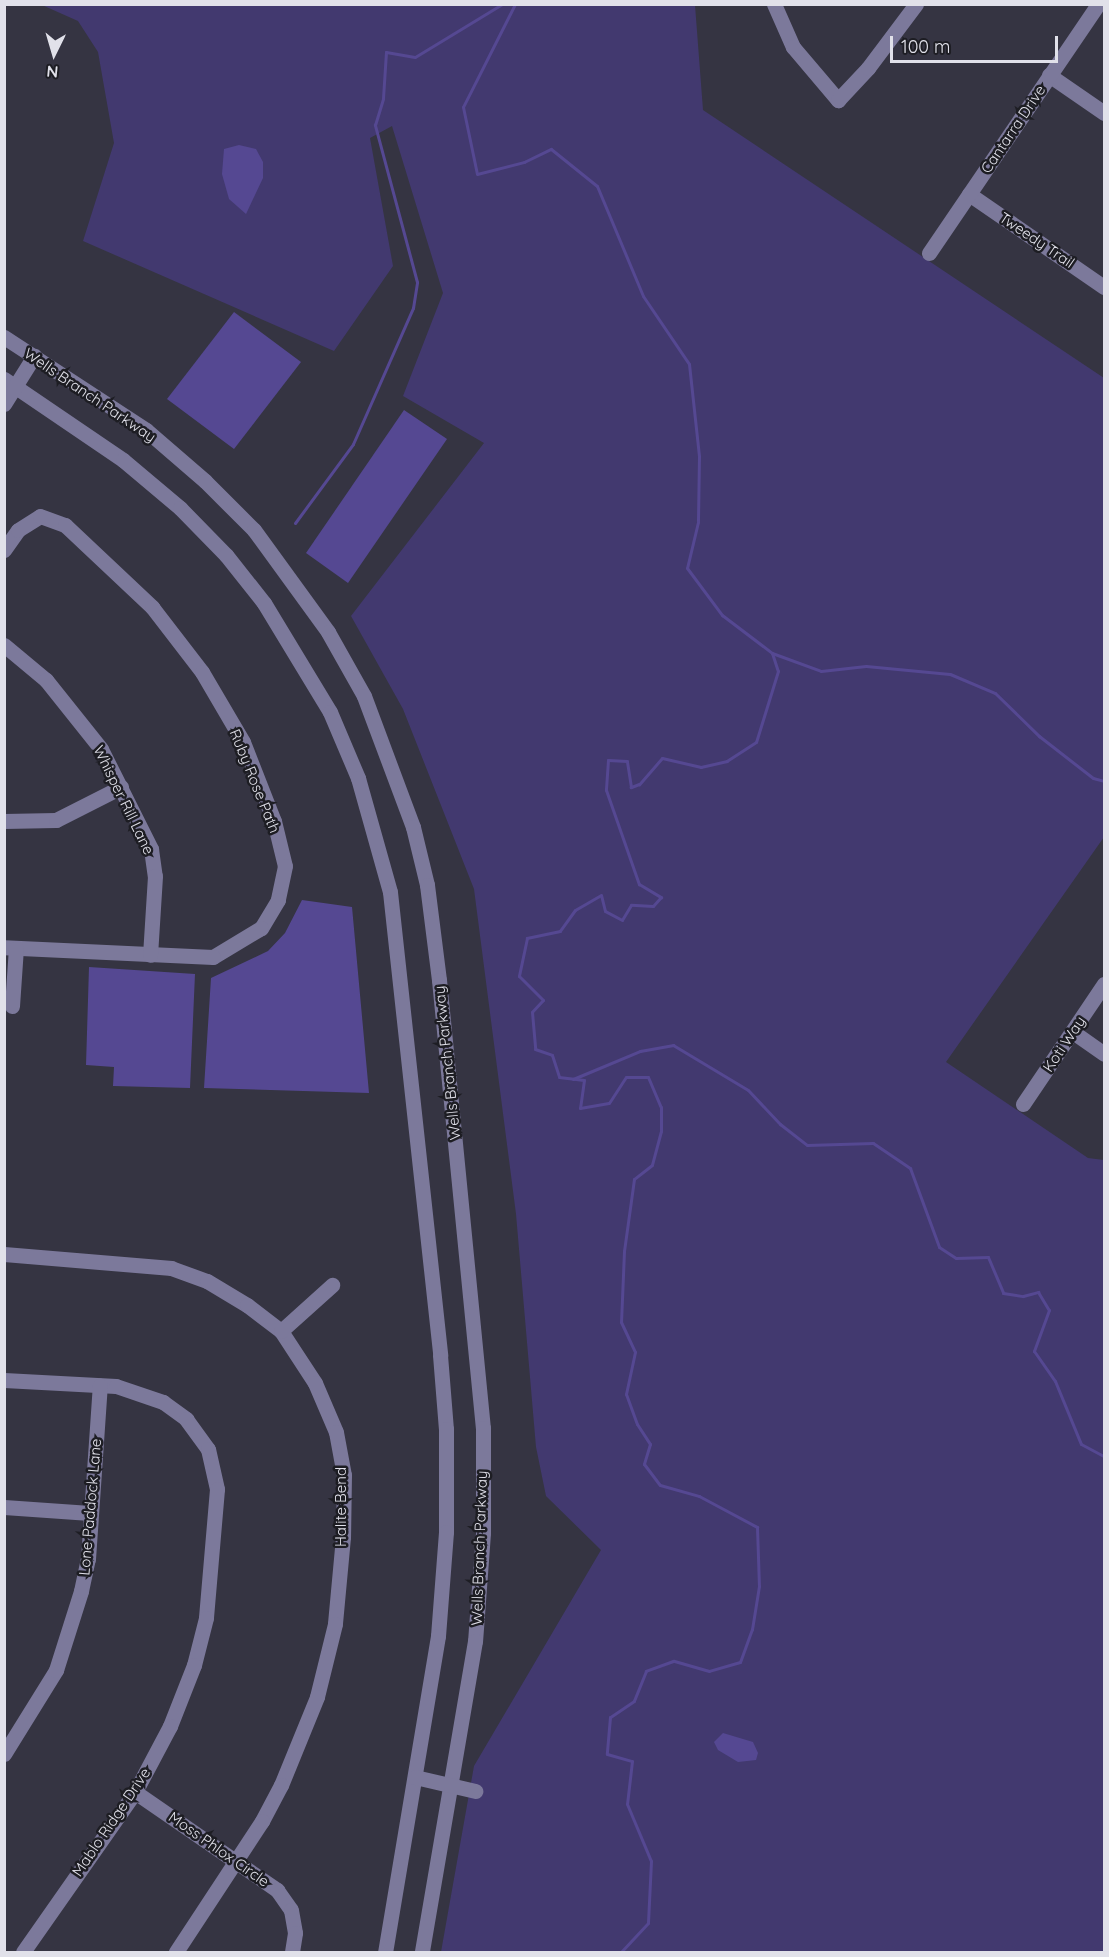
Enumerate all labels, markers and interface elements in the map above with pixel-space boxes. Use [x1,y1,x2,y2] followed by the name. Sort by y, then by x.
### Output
[24,24,84,84] north arrow
[893,24,1061,62] scale bar
[901,35,950,58] text: 100 m
[46,61,59,82] text: N
[977,82,1049,176] street label: Cantarra Drive
[996,208,1078,272] street label: Tweedy Trail
[21,344,159,446] street label: Wells Branch Parkway
[226,726,284,836] street label: Ruby Rose Path
[90,743,158,857] street label: Whisper Rill Lane
[430,985,464,1141] street label: Wells Branch Parkway
[1039,1013,1089,1075] street label: Koti Way
[75,1438,105,1576] street label: Lone Paddock Lane
[332,1467,350,1547] street label: Halite Bend
[467,1470,491,1626] street label: Wells Branch Parkway
[68,1764,154,1880] street label: Mablo Ridge Drive
[165,1808,273,1890] street label: Moss Phlox Circle

